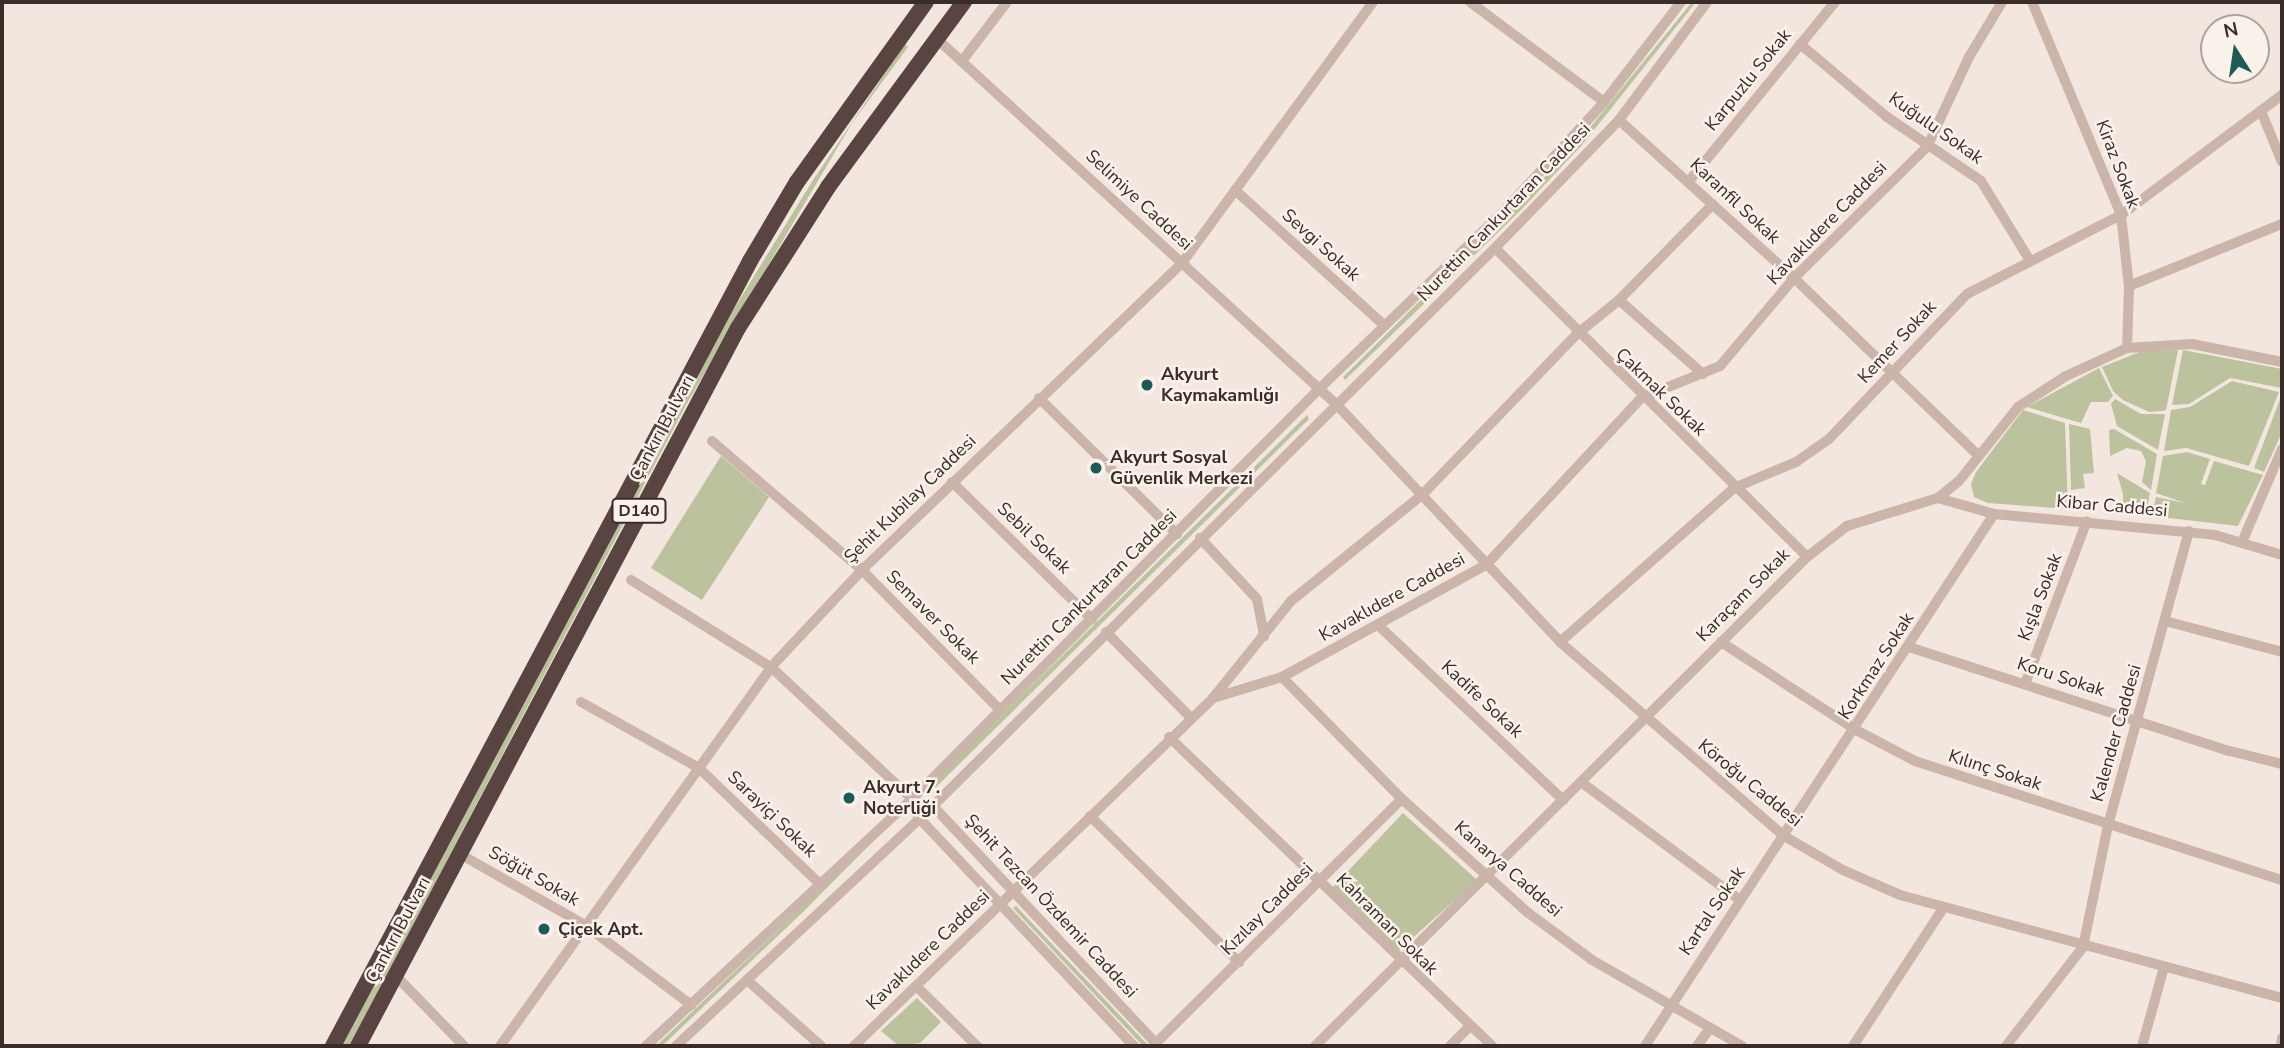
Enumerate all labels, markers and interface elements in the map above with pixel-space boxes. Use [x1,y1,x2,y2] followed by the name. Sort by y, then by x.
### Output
[2200,14,2270,84] north arrow
[2221,16,2241,45] text: N
[1700,25,1796,135] street label: Karpuzlu Sokak
[1885,87,1987,169] street label: Kuğulu Sokak
[2091,117,2145,211] street label: Kiraz Sokak
[1413,118,1595,306] street label: Nurettin Cankurtaran Caddesi
[1081,145,1197,255] street label: Selimiye Caddesi
[1685,154,1785,248] street label: Karanfil Sokak
[1763,157,1891,289] street label: Kavaklıdere Caddesi
[1278,204,1364,286] street label: Sevgi Sokak
[1853,296,1941,388] street label: Kemer Sokak
[1611,343,1711,441] street label: Çakmak Sokak
[1161,364,1279,406] place label: Akyurt Kaymakamlığı
[625,371,699,485] street label: Çankırı Bulvarı
[1139,377,1155,393] marker: Akyurt Kaymakamlığı
[839,430,981,568] street label: Şehit Kubilay Caddesi
[1110,447,1253,490] place label: Akyurt Sosyal Güvenlik Merkezi
[1088,460,1104,476] marker: Akyurt Sosyal Güvenlik Merkezi
[2056,490,2168,522] street label: Kibar Caddesi
[611,498,667,524] road number: D140
[993,498,1075,578] street label: Sebil Sokak
[997,505,1181,689] street label: Nurettin Cankurtaran Caddesi
[1692,544,1794,646] street label: Karaçam Sokak
[1315,548,1469,646] street label: Kavaklıdere Caddesi
[2013,550,2067,644] street label: Kışla Sokak
[882,566,984,668] street label: Semaver Sokak
[1833,609,1919,723] street label: Korkmaz Sokak
[2015,653,2107,701] street label: Koru Sokak
[1437,656,1527,742] street label: Kadife Sokak
[2086,662,2146,804] street label: Kalender Caddesi
[1694,735,1806,831] street label: Köroğu Caddesi
[1946,745,2044,795] street label: Kılınç Sokak
[723,766,821,862] street label: Sarayiçi Sokak
[863,777,940,820] place label: Akyurt 7. Noterliği
[841,790,857,806] marker: Akyurt 7. Noterliği
[960,810,1142,1002] street label: Şehit Tezcan Özdemir Caddesi
[1450,816,1566,922] street label: Kanarya Caddesi
[485,841,583,911] street label: Söğüt Sokak
[1216,858,1318,960] street label: Kızılay Caddesi
[1675,863,1749,959] street label: Kartal Sokak
[1332,869,1442,979] street label: Kahraman Sokak
[361,873,435,987] street label: Çankırı Bulvarı
[862,886,994,1014] street label: Kavaklıdere Caddesi
[558,918,643,940] place label: Çiçek Apt.
[536,921,552,937] marker: Çiçek Apt.

